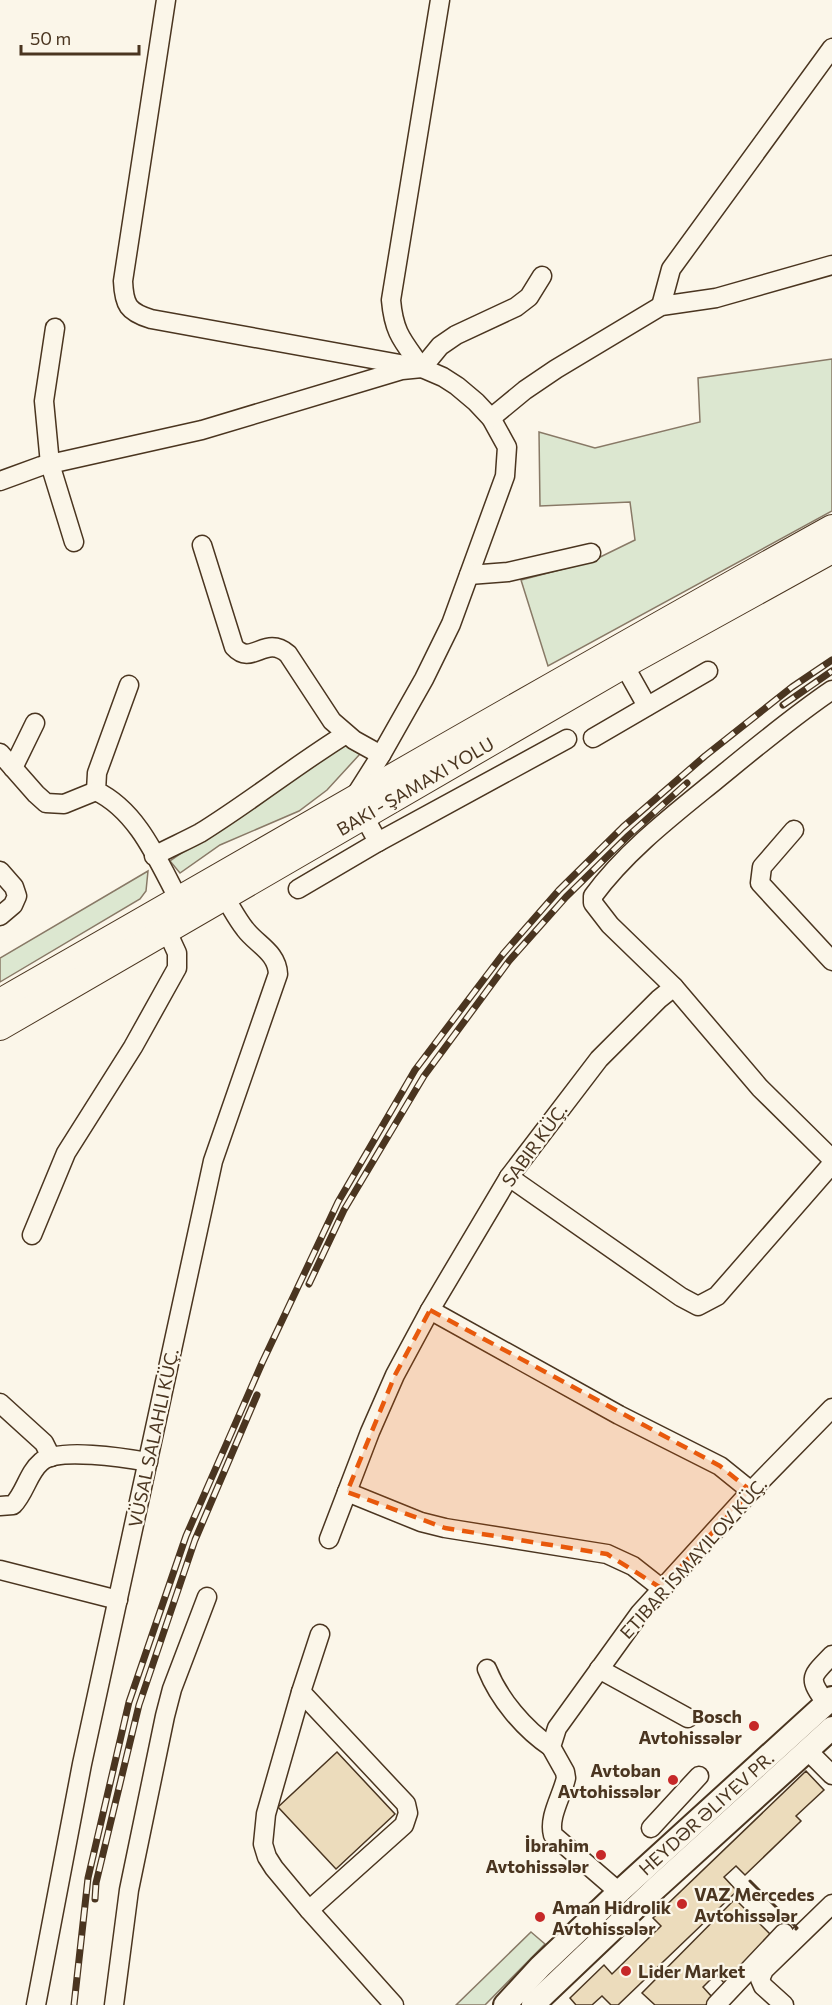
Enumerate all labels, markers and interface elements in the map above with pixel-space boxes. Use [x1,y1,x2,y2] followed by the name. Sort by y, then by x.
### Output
[21,18,140,56] scale bar
[30,27,71,49] text: 50 m
[332,732,498,840] street label: BAKI - ŞAMAXI YOLU
[497,1099,571,1191] street label: SABIR KÜÇ.
[123,1347,183,1529] street label: VÜSAL SALAHLI KÜÇ.
[615,1473,771,1643] street label: ETIBAR İSMAYILOV KÜÇ.
[638,1705,743,1748] place label: Bosch Avtohissələr
[747,1719,761,1733] marker: Bosch Avtohissələr
[634,1747,778,1879] street label: HEYDƏR ƏLIYEV PR.
[557,1759,662,1802] place label: Avtoban Avtohissələr
[666,1773,680,1787] marker: Avtoban Avtohissələr
[485,1834,590,1877] place label: İbrahim Avtohissələr
[594,1848,608,1862] marker: İbrahim Avtohissələr
[694,1883,815,1926] place label: VAZ Mercedes Avtohissələr
[552,1896,672,1939] place label: Aman Hidrolik Avtohissələr
[675,1897,689,1911] marker: VAZ Mercedes Avtohissələr
[533,1910,547,1924] marker: Aman Hidrolik Avtohissələr
[638,1960,746,1982] place label: Lider Market
[619,1964,633,1978] marker: Lider Market

